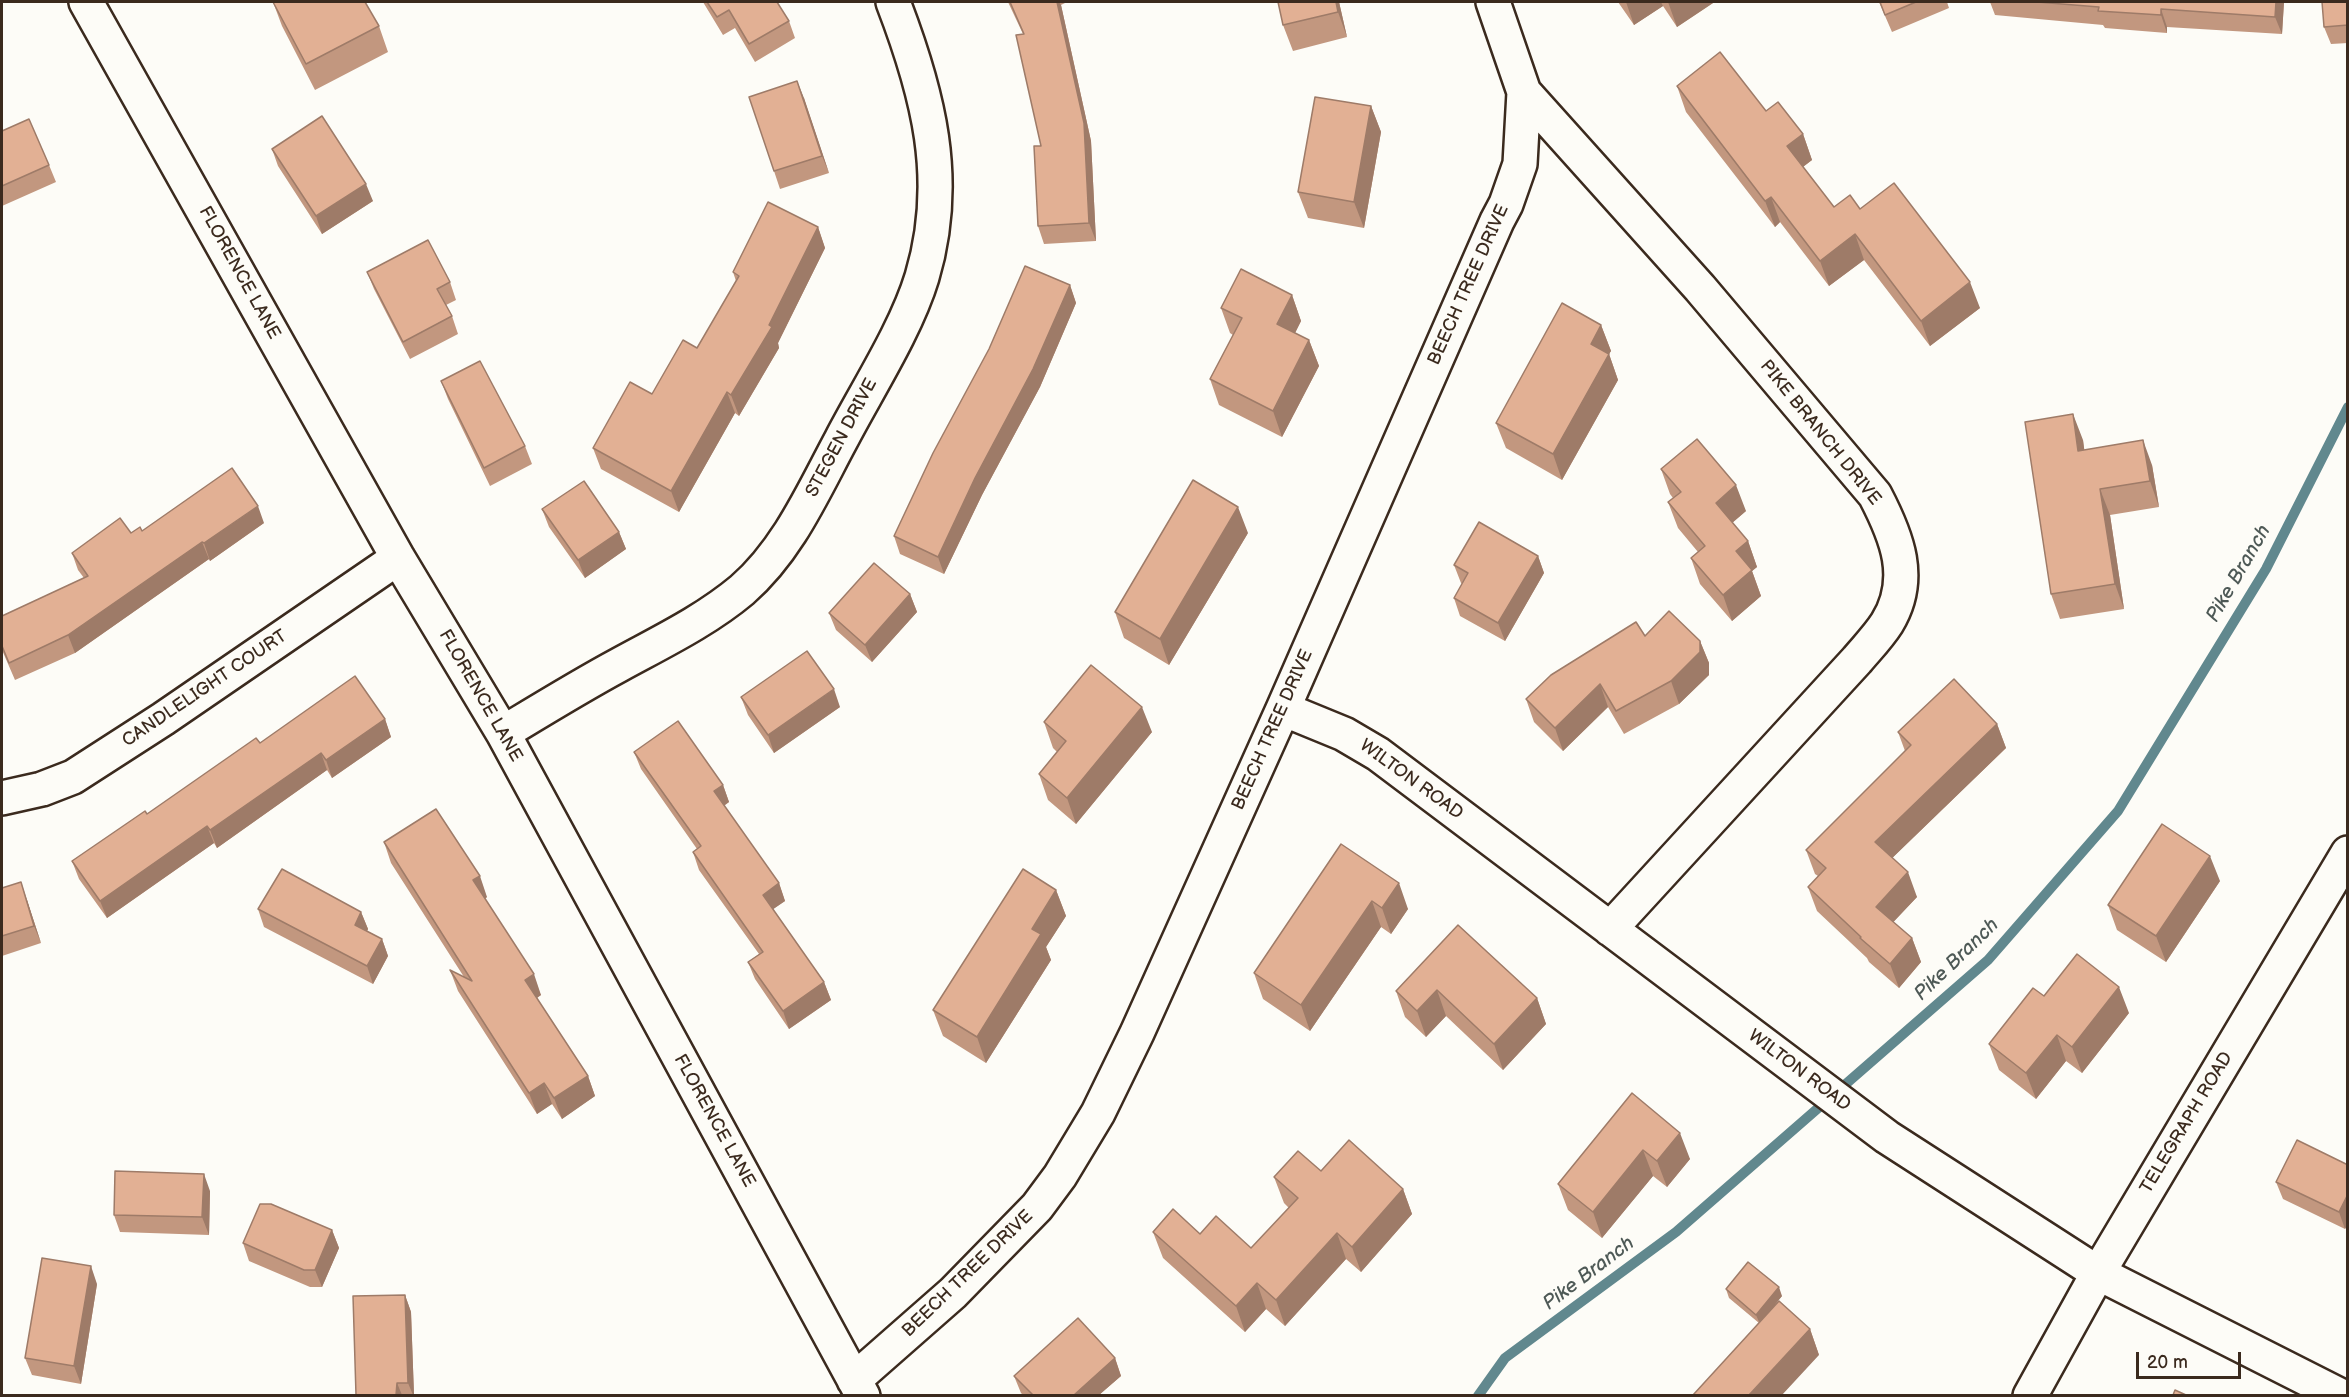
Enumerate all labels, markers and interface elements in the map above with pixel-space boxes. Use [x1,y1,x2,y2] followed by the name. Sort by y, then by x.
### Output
[1424,201,1514,369] street label: BEECH TREE DRIVE
[193,203,285,343] street label: FLORENCE LANE
[1755,356,1885,510] street label: PIKE BRANCH DRIVE
[802,375,882,501] street label: STEGEN DRIVE
[2202,521,2276,627] water label: Pike Branch
[118,626,292,752] street label: CANDLELIGHT COURT
[433,626,527,766] street label: FLORENCE LANE
[1228,646,1318,814] street label: BEECH TREE DRIVE
[1355,735,1467,825] street label: WILTON ROAD
[1910,914,2004,1006] water label: Pike Branch
[1744,1025,1854,1117] street label: WILTON ROAD
[2136,1048,2238,1198] street label: TELEGRAPH ROAD
[668,1051,760,1191] street label: FLORENCE LANE
[898,1206,1038,1342] street label: BEECH TREE DRIVE
[1539,1232,1639,1316] water label: Pike Branch
[2139,1340,2244,1378] scale bar
[2147,1352,2188,1373] text: 20 m

